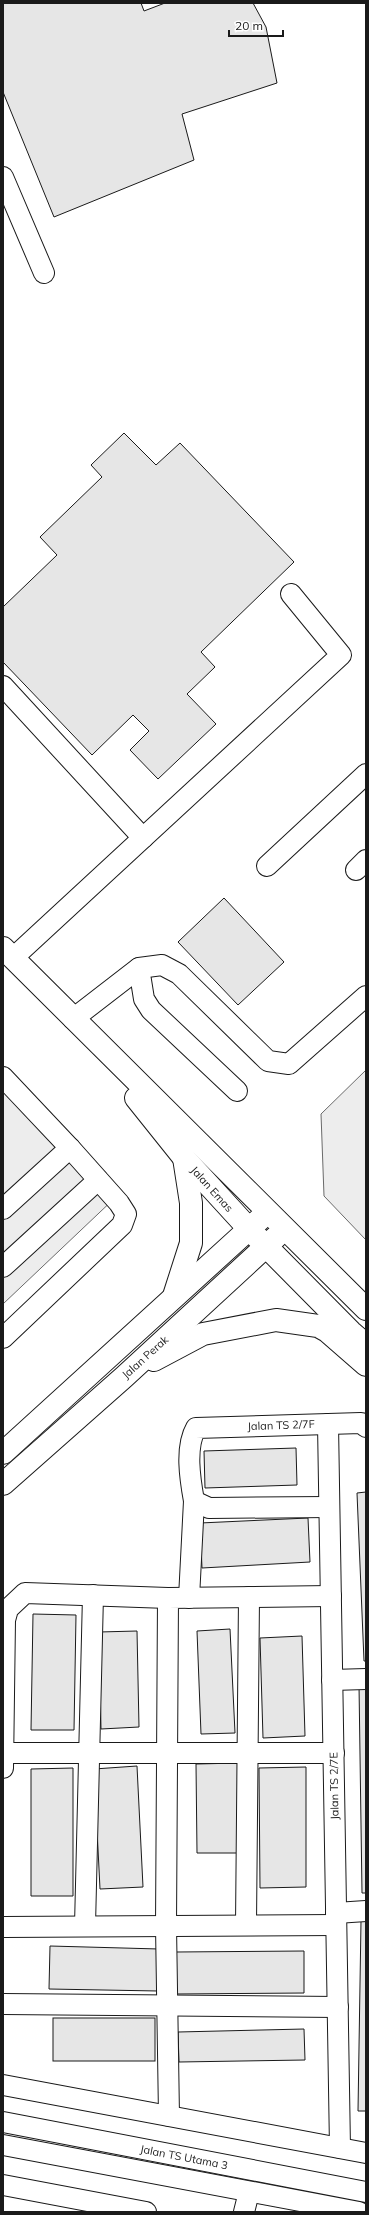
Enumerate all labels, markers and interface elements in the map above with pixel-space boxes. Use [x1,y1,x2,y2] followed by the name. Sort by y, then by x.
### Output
[229,12,283,38] scale bar
[235,18,263,33] text: 20 m
[188,1163,236,1215] street label: Jalan Emas
[119,1332,171,1382] street label: Jalan Perak
[247,1417,315,1433] street label: Jalan TS 2/7F
[326,1752,342,1820] street label: Jalan TS 2/7E
[139,2142,229,2172] street label: Jalan TS Utama 3

